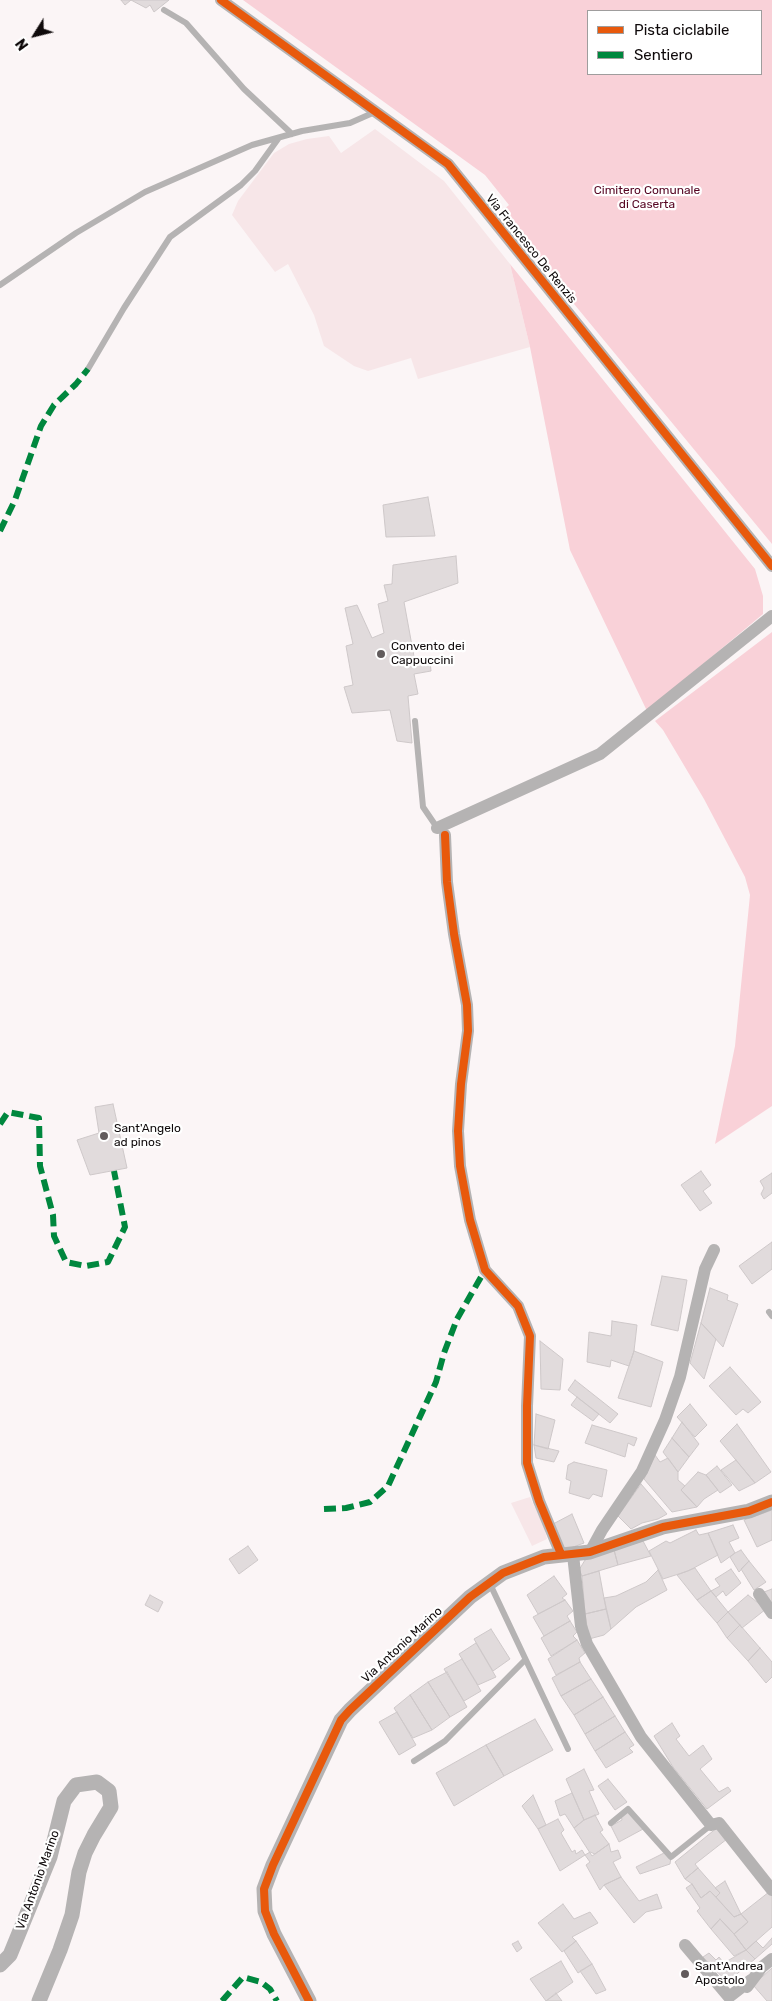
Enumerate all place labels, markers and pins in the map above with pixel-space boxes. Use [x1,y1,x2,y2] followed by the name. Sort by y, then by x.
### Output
[391,640,465,668] place label: Convento dei Cappuccini
[375,648,387,660] marker: Convento dei Cappuccini
[114,1122,181,1150] place label: Sant'Angelo ad pinos
[98,1130,110,1142] marker: Sant'Angelo ad pinos
[695,1960,763,1988] place label: Sant'Andrea Apostolo
[679,1968,691,1980] marker: Sant'Andrea Apostolo

